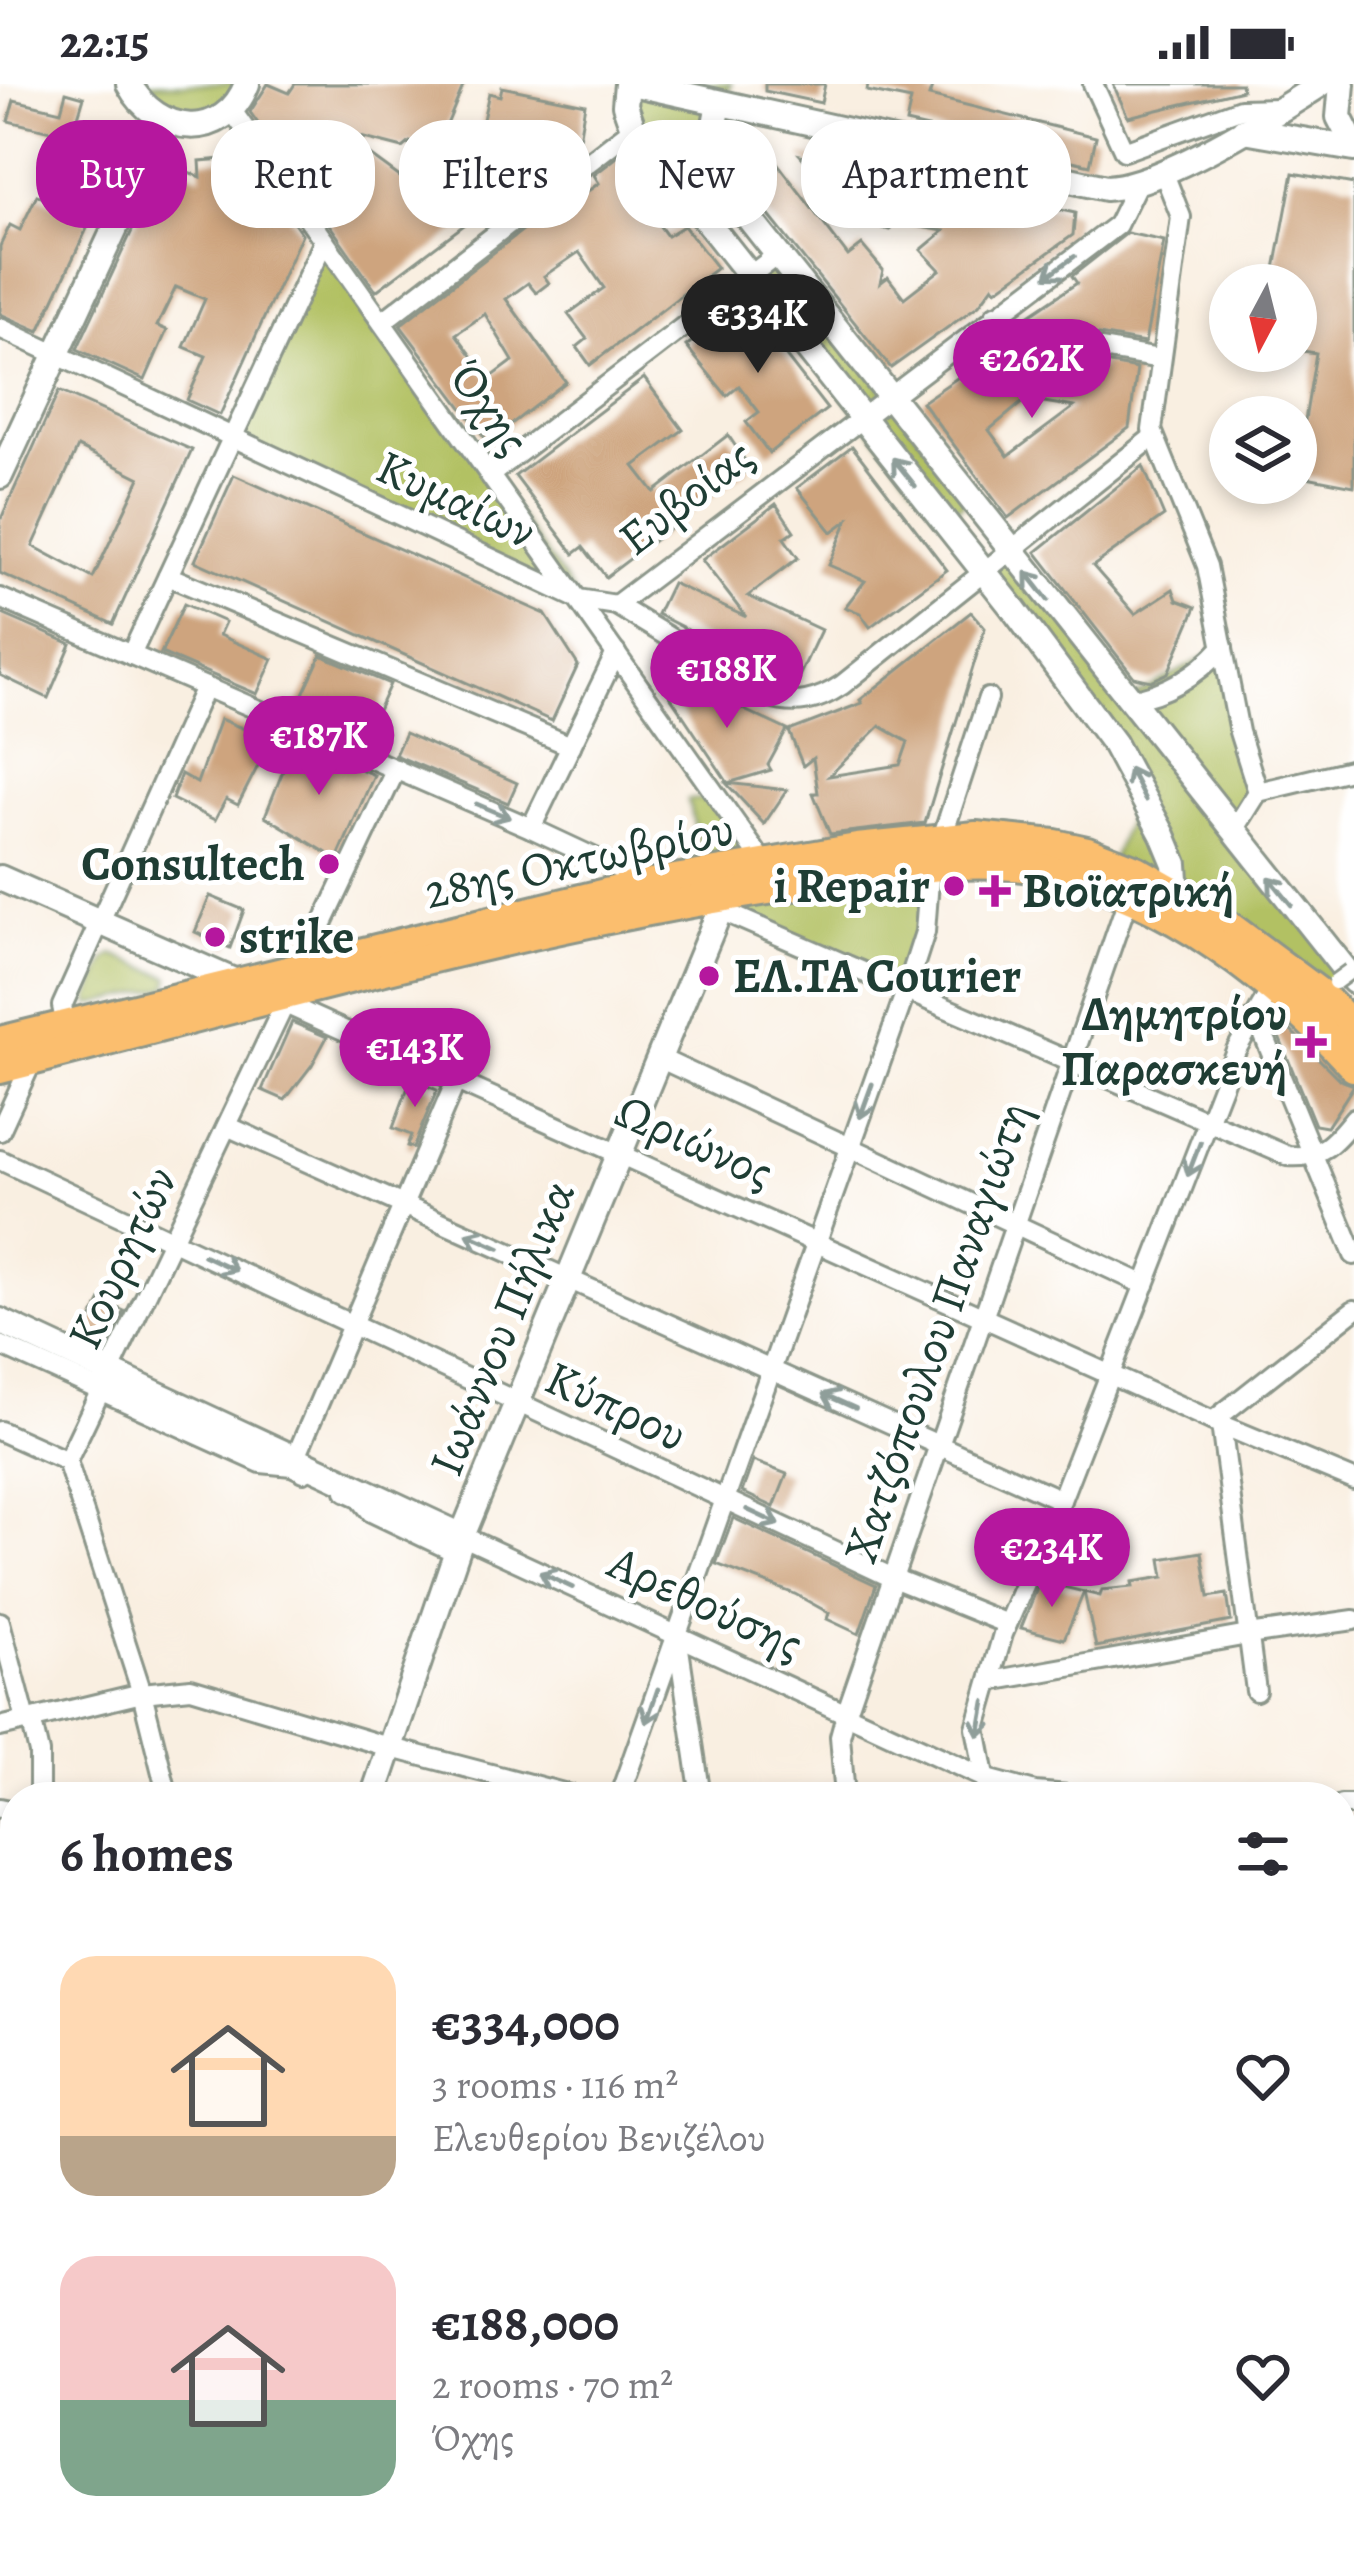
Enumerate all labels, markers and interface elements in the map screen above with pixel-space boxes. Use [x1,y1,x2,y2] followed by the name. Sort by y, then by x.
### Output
[60,11,150,73] text: 22:15
[36,120,187,228] chip: Buy
[211,120,375,228] chip: Rent
[399,120,591,228] chip: Filters
[615,120,777,228] chip: New
[801,120,1071,228] chip: Apartment
[1044,254,1077,280] one-way arrow
[1209,264,1317,372] north arrow
[1209,264,1317,504] map controls
[674,274,842,376] pin: €334K
[708,286,808,339] text: €334K
[948,319,1116,421] pin: €262K
[980,331,1084,384] text: €262K
[433,347,546,468] street label: Όχης
[1209,396,1317,504] button: layers
[605,423,767,571] street label: Ευβοίας
[366,434,546,564] street label: Κυμαίων
[891,457,918,489] one-way arrow
[1024,570,1051,602] one-way arrow
[643,629,811,731] pin: €188K
[677,641,777,694] text: €188K
[235,696,403,798] pin: €187K
[270,708,368,761] text: €187K
[1125,767,1148,802] one-way arrow
[418,795,740,925] street label: 28ης Οκτωβρίου
[474,802,510,824] one-way arrow
[81,831,305,897] place label: Consultech
[316,851,342,877] marker: Consultech
[773,853,930,919] place label: i Repair
[1022,858,1234,924] place label: Βιοϊατρική
[941,873,967,899] marker: i Repair
[979,875,1011,907] marker: Βιοϊατρική
[1267,876,1294,907] one-way arrow
[239,904,354,970] place label: strike
[202,924,228,950] marker: strike
[733,943,1022,1009] place label: ΕΛ.ΤΑ Courier
[696,963,722,989] marker: ΕΛ.ΤΑ Courier
[1061,981,1287,1102] place label: Δημητρίου Παρασκευή
[331,1008,499,1110] pin: €143K
[366,1020,464,1073] text: €143K
[1298,1029,1324,1055] marker: Δημητρίου Παρασκευή
[604,1077,784,1205] street label: Ωριώνος
[854,1081,875,1118] one-way arrow
[827,1093,1047,1571] street label: Χατζόπουλου Παναγιώτη
[1182,1140,1203,1177] one-way arrow
[51,1156,193,1360] street label: Κουρητών
[413,1171,591,1485] street label: Ιωάννου Πήλικα
[466,1228,502,1250] one-way arrow
[201,1253,237,1275] one-way arrow
[535,1345,697,1467] street label: Κύπρου
[822,1388,858,1410] one-way arrow
[745,1507,781,1529] one-way arrow
[968,1508,1136,1610] pin: €234K
[1001,1520,1103,1573] text: €234K
[597,1529,814,1677] street label: Αρεθούσης
[539,1567,575,1589] one-way arrow
[640,1687,661,1724] one-way arrow
[970,1699,993,1738] one-way arrow
[60,1819,234,1889] text: 6 homes
[1230,1821,1296,1887] icon: filters
[432,1988,620,2058] text: €334,000
[156,2004,300,2148] icon: home
[1230,2043,1296,2109] icon: heart
[432,2058,678,2111] text: 3 rooms · 116 m²
[432,2111,765,2164] text: Ελευθερίου Βενιζέλου
[432,2288,619,2358] text: €188,000
[156,2304,300,2448] icon: home
[1230,2343,1296,2409] icon: heart
[432,2358,673,2411] text: 2 rooms · 70 m²
[432,2411,514,2464] text: Όχης

